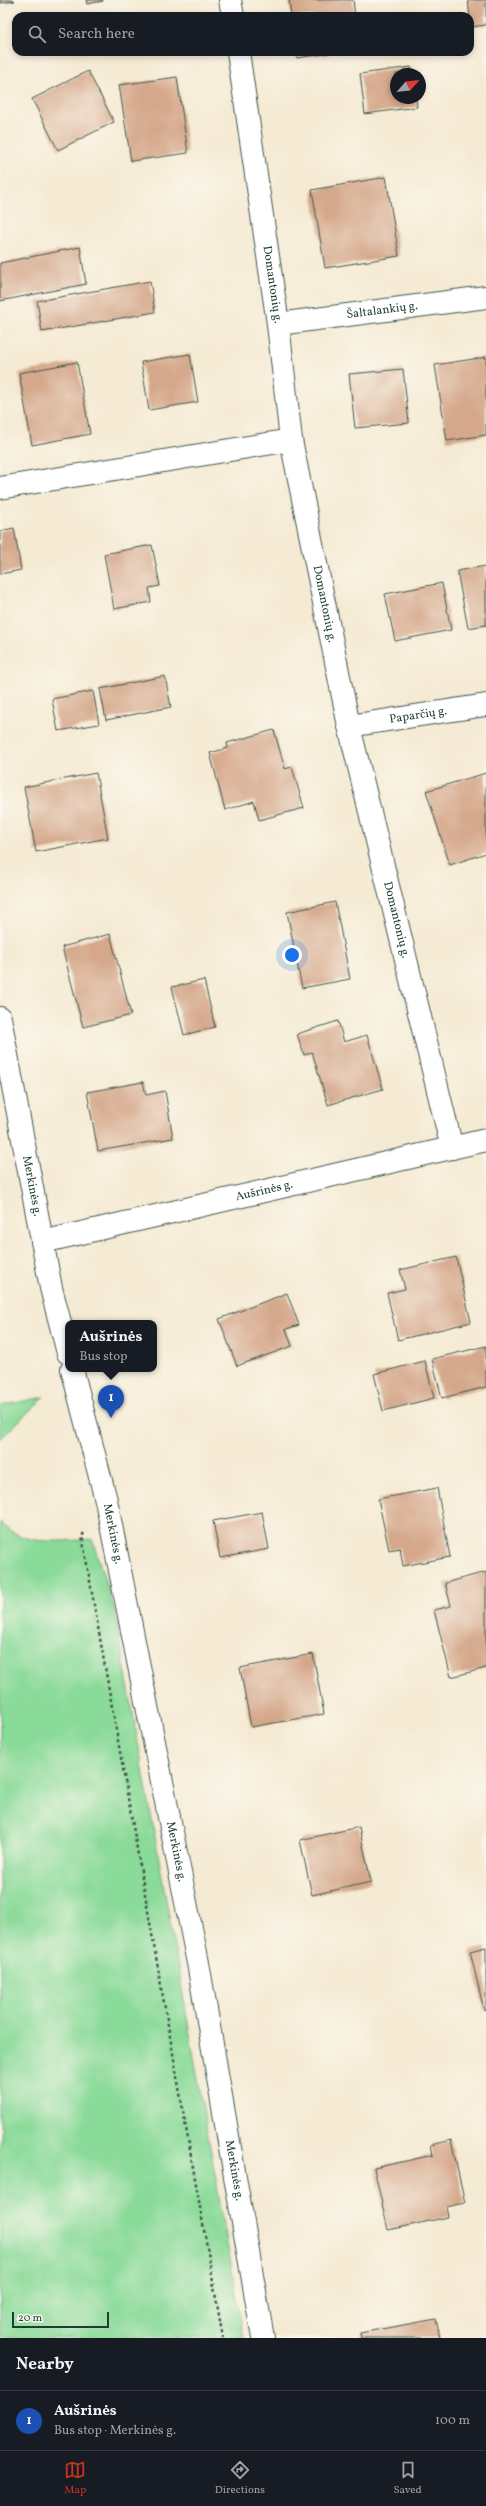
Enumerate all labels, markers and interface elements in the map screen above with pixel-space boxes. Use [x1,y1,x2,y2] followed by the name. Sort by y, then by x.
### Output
[12,12,474,56] search box
[26,23,48,45] icon: search
[58,24,135,45] text: Search here
[390,68,426,104] north arrow
[259,245,286,325] street label: Domantonių g.
[346,298,419,323] street label: Šaltalankių g.
[309,564,340,644] street label: Domantonių g.
[388,703,448,728] street label: Paparčių g.
[379,880,413,960] street label: Domantonių g.
[282,945,302,965] your location
[18,1154,45,1218] street label: Merkinės g.
[234,1177,295,1205] street label: Aušrinės g.
[65,1320,157,1372] popup
[80,1327,142,1348] text: Aušrinės
[80,1348,128,1366] text: Bus stop
[98,1385,124,1418] pin: 1
[99,1502,127,1566] street label: Merkinės g.
[162,1820,190,1884] street label: Merkinės g.
[221,2139,247,2202] street label: Merkinės g.
[12,2310,109,2329] scale bar
[18,2311,42,2326] text: 20 m
[16,2353,74,2376] text: Nearby
[54,2401,117,2422] text: Aušrinės
[26,2412,32,2430] text: 1
[435,2412,470,2430] text: 100 m
[54,2422,176,2440] text: Bus stop · Merkinės g.
[64,2459,86,2498] tab: Map
[215,2459,265,2498] tab: Directions
[393,2459,422,2498] tab: Saved

